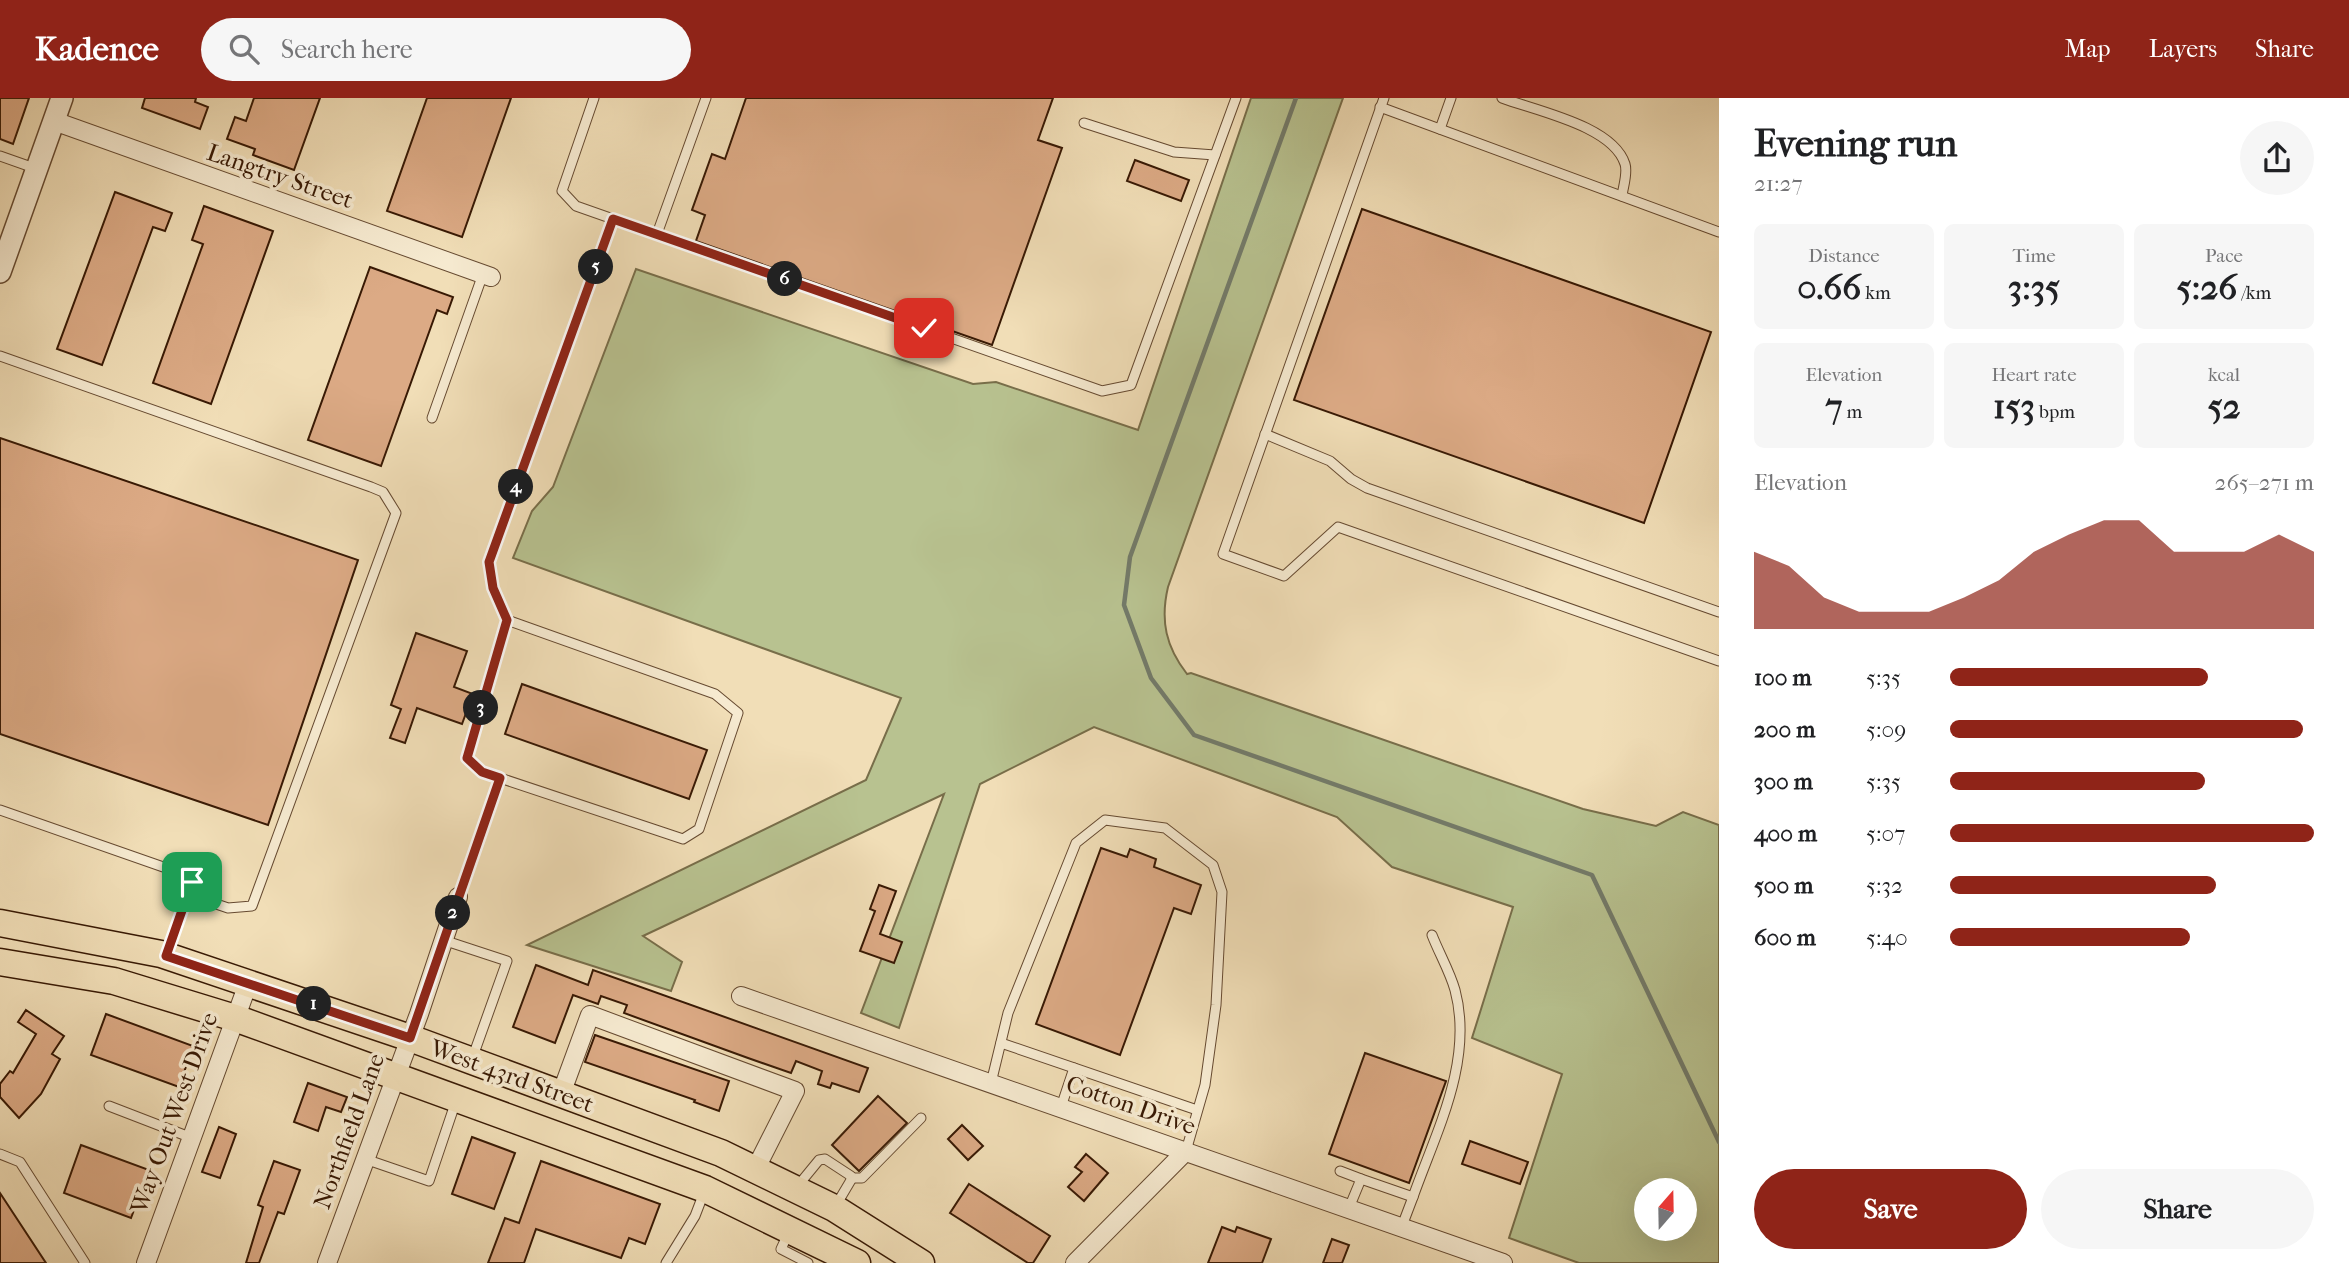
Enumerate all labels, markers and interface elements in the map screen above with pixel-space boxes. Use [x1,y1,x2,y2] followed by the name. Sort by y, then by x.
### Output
[201,18,691,81] search box
[35,30,159,69] text: Kadence
[225,30,263,68] icon: search
[281,34,413,65] text: Search here
[2065,35,2111,63] text: Map
[2149,35,2217,63] text: Layers
[2255,35,2314,63] text: Share
[1754,121,1957,166] text: Evening run
[2240,121,2314,195] button: share
[203,138,357,214] street label: Langtry Street
[1754,170,1803,197] text: 21:27
[1808,245,1880,267] text: Distance
[2012,245,2056,267] text: Time
[2205,245,2243,267] text: Pace
[578,250,614,284] pin: 5
[591,255,600,277] text: 5
[768,262,802,296] pin: 6
[779,267,790,289] text: 6
[1797,267,1861,308] text: 0.66
[2008,267,2060,308] text: 3:35
[2177,267,2237,308] text: 5:26
[1861,282,1891,304] text: km
[2237,282,2271,304] text: /km
[894,298,954,358] pin
[905,309,943,347] icon: check
[1806,364,1882,386] text: Elevation
[1991,364,2077,386] text: Heart rate
[2208,364,2240,386] text: kcal
[1826,386,1843,427] text: 7
[1993,386,2035,427] text: 153
[2207,386,2241,427] text: 52
[1843,401,1862,423] text: m
[2035,401,2075,423] text: bpm
[1754,469,1847,496] text: Elevation
[2215,469,2314,496] text: 265–271 m
[498,470,534,504] pin: 4
[510,475,521,497] text: 4
[1754,664,1812,691] text: 100 m
[1866,664,1901,691] text: 5:35
[463,690,498,726] pin: 3
[477,696,484,718] text: 3
[1754,716,1815,743] text: 200 m
[1866,716,1906,743] text: 5:09
[1754,768,1813,795] text: 300 m
[1866,768,1901,795] text: 5:35
[1754,820,1817,847] text: 400 m
[1866,820,1905,847] text: 5:07
[162,852,222,912] pin
[173,863,211,901] icon: arrive
[1754,872,1813,899] text: 500 m
[1866,872,1903,899] text: 5:32
[435,896,470,930] pin: 2
[448,901,457,923] text: 2
[1754,924,1816,951] text: 600 m
[1866,924,1908,951] text: 5:40
[296,986,332,1021] pin: 1
[310,992,317,1014] text: 1
[124,1009,223,1218] street label: Way Out West Drive
[426,1033,598,1119] street label: West 43rd Street
[308,1049,390,1213] street label: Northfield Lane
[1063,1070,1200,1140] street label: Cotton Drive
[1754,1169,2027,1249] button: Save
[2041,1169,2314,1249] button: Share
[1634,1178,1698,1241] north arrow
[1634,1178,1697,1241] map controls

